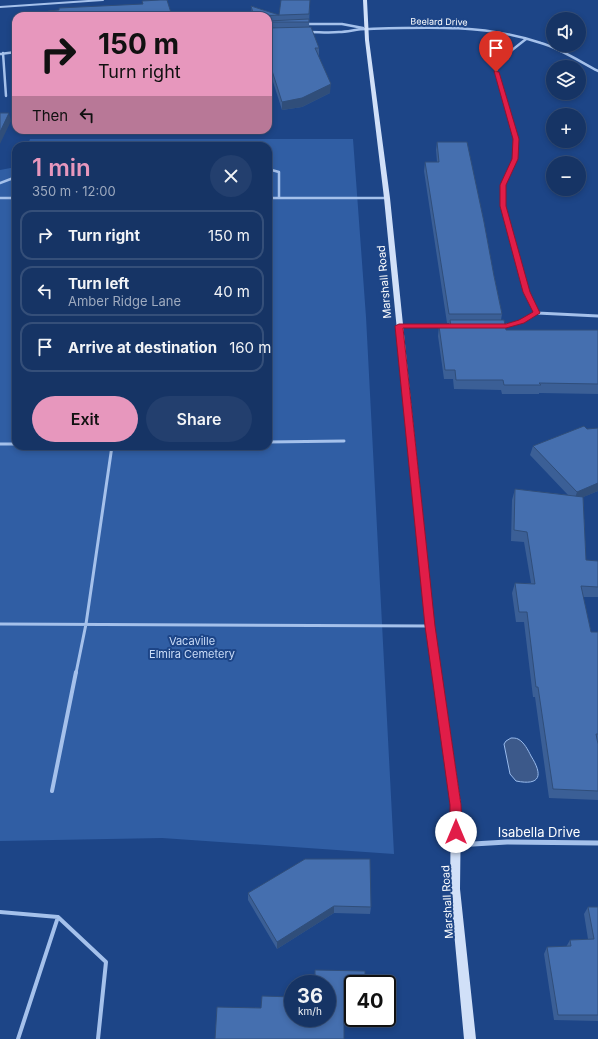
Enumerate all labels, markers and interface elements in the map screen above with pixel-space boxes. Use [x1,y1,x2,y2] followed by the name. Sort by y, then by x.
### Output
[546,12,586,196] map controls
[546,12,586,52] button: sound
[410,16,468,27] street label: Beelard Drive
[98,27,179,61] text: 150 m
[32,28,84,80] icon: right
[479,31,513,72] pin
[485,37,507,59] icon: arrive
[546,60,586,100] button: layers
[98,61,181,82] text: Turn right
[76,104,98,126] icon: left
[32,106,68,125] text: Then
[546,108,586,148] button: +
[32,153,91,182] text: 1 min
[210,155,252,197] button: close
[546,156,586,196] button: −
[32,183,116,199] text: 350 m · 12:00
[34,224,56,246] icon: right
[68,226,140,245] text: Turn right
[208,226,250,245] text: 150 m
[374,245,394,319] street label: Marshall Road
[68,274,129,293] text: Turn left
[34,280,56,302] icon: left
[213,282,250,301] text: 40 m
[68,293,181,309] text: Amber Ridge Lane
[34,336,56,358] icon: arrive
[68,338,217,357] text: Arrive at destination
[229,338,271,357] text: 160 m
[32,396,138,442] button: Exit
[146,396,252,442] button: Share
[149,634,235,661] park label: Vacaville Elmira Cemetery
[435,811,477,853] position arrow
[498,824,580,840] street label: Isabella Drive
[438,865,456,939] street label: Marshall Road
[344,975,396,1027] speed limit sign: 40
[297,984,323,1008] text: 36
[298,1005,322,1017] text: km/h

